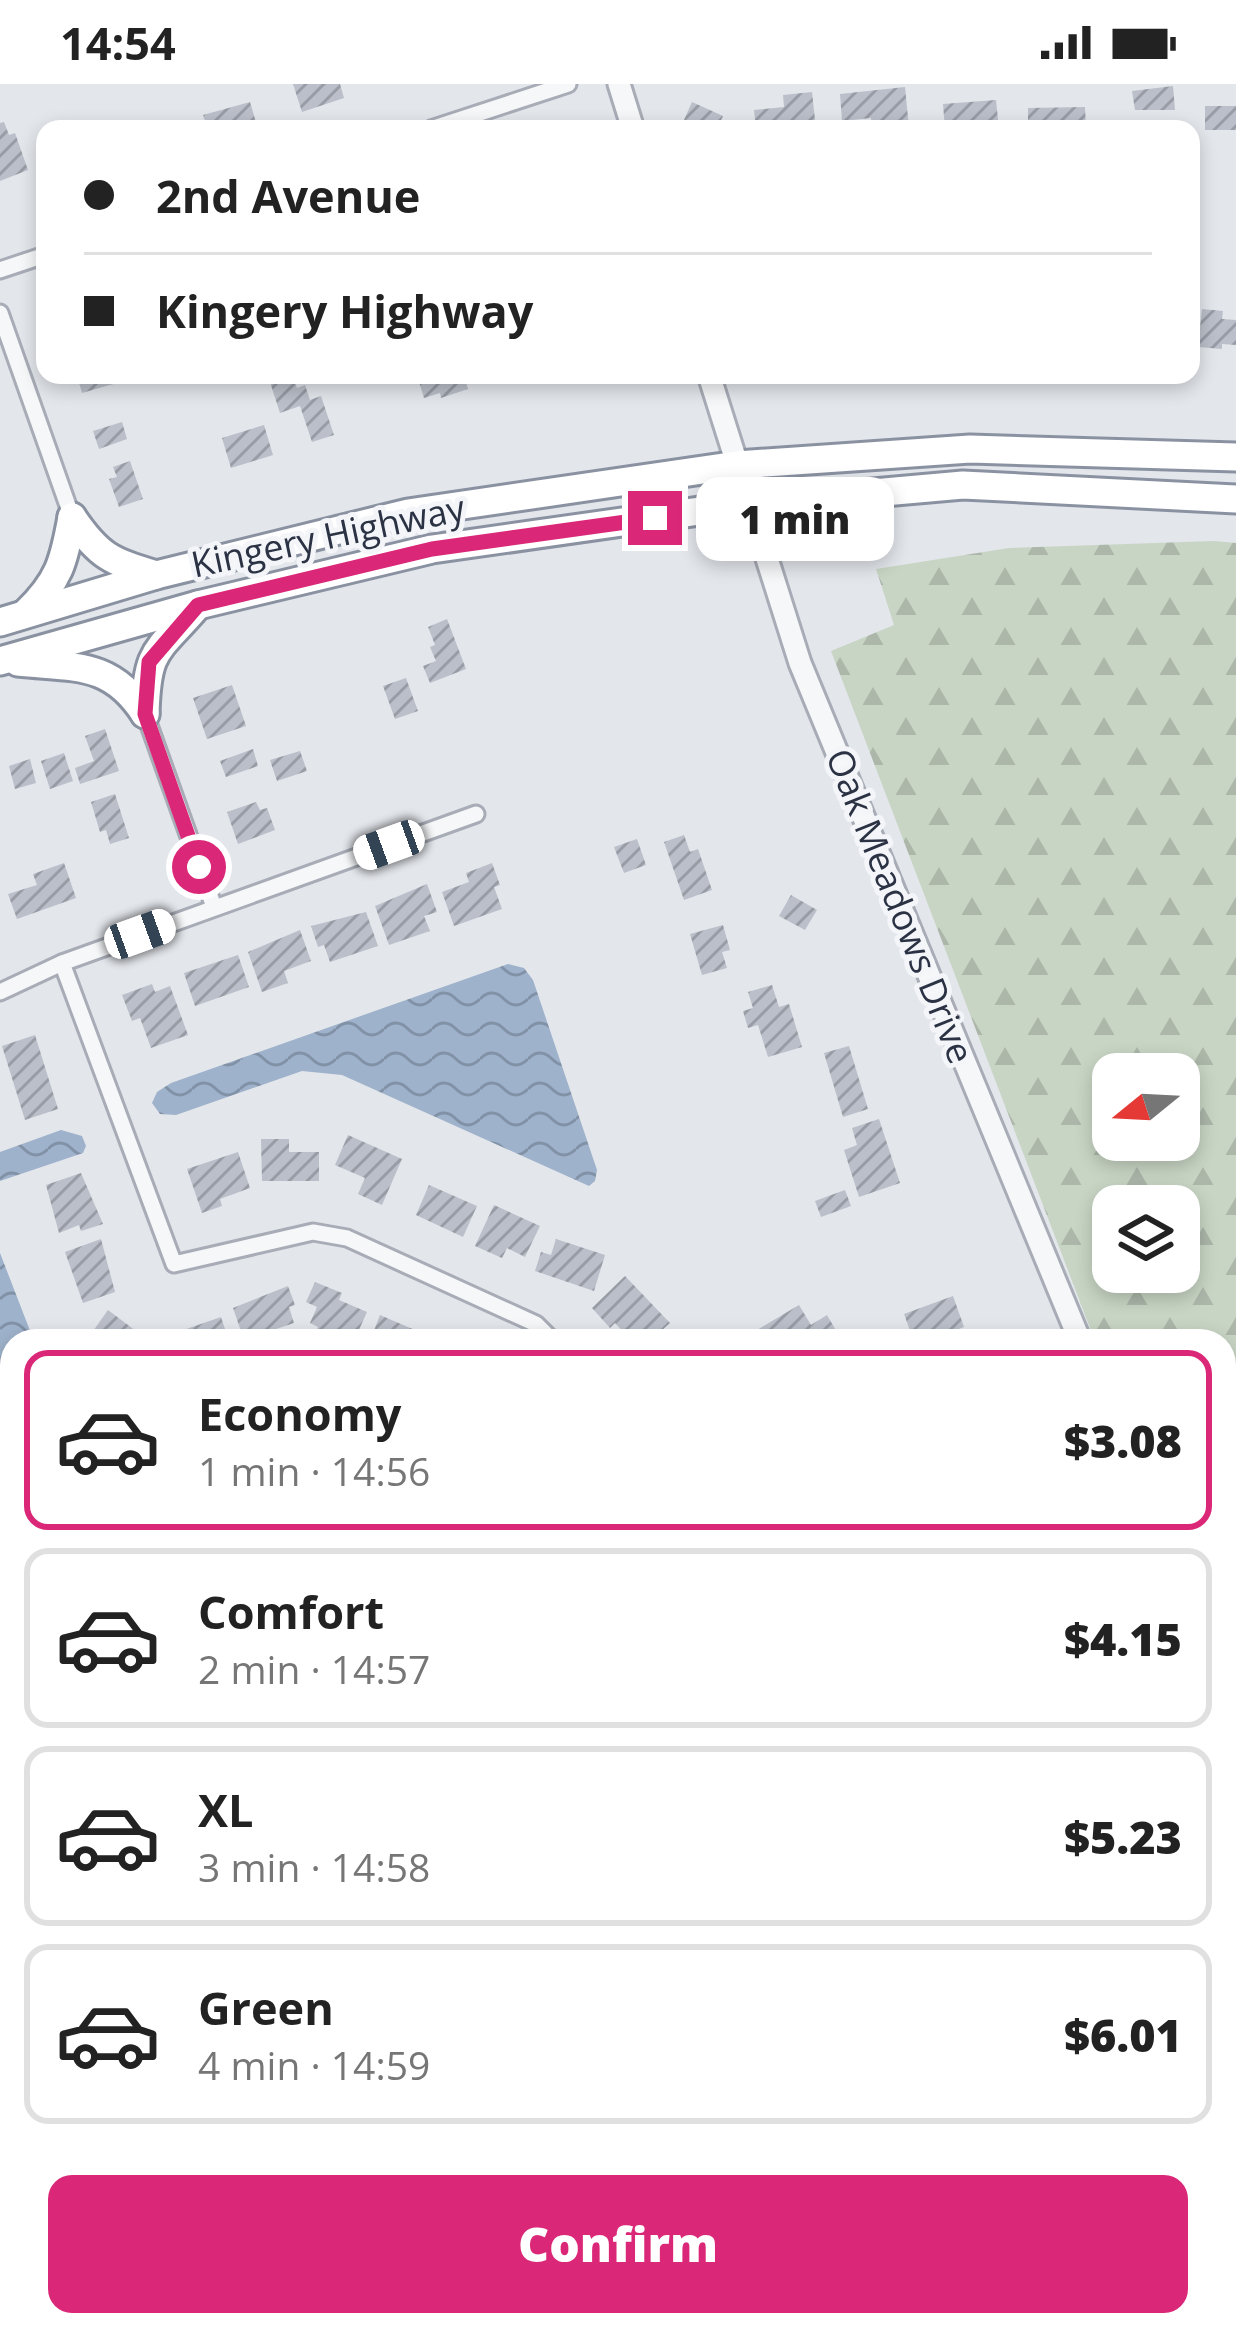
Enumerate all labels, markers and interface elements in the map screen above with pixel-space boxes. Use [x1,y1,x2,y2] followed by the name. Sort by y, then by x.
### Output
[60,12,176,73] text: 14:54
[156,165,420,226] text: 2nd Avenue
[156,280,533,341] text: Kingery Highway
[697,476,895,560] callout: 1 min
[187,482,470,588] street label: Kingery Highway
[628,491,682,545] route end
[740,492,850,545] text: 1 min
[815,741,986,1070] street label: Oak Meadows Drive
[349,816,429,874] car
[172,840,226,894] route start
[100,905,180,963] car
[1092,1053,1200,1161] north arrow
[1092,1053,1200,1293] map controls
[1092,1185,1200,1293] button: layers
[198,1383,401,1444] text: Economy
[54,1386,162,1494] icon: car
[1064,1410,1182,1471] text: $3.08
[198,1444,430,1497] text: 1 min · 14:56
[198,1581,384,1642] text: Comfort
[54,1584,162,1692] icon: car
[1064,1608,1182,1669] text: $4.15
[198,1642,430,1695] text: 2 min · 14:57
[198,1779,253,1840] text: XL
[54,1782,162,1890] icon: car
[1064,1806,1182,1867] text: $5.23
[198,1840,430,1893] text: 3 min · 14:58
[198,1977,334,2038] text: Green
[54,1980,162,2088] icon: car
[1064,2004,1182,2065] text: $6.01
[198,2038,430,2091] text: 4 min · 14:59
[48,2175,1188,2313] button: Confirm

